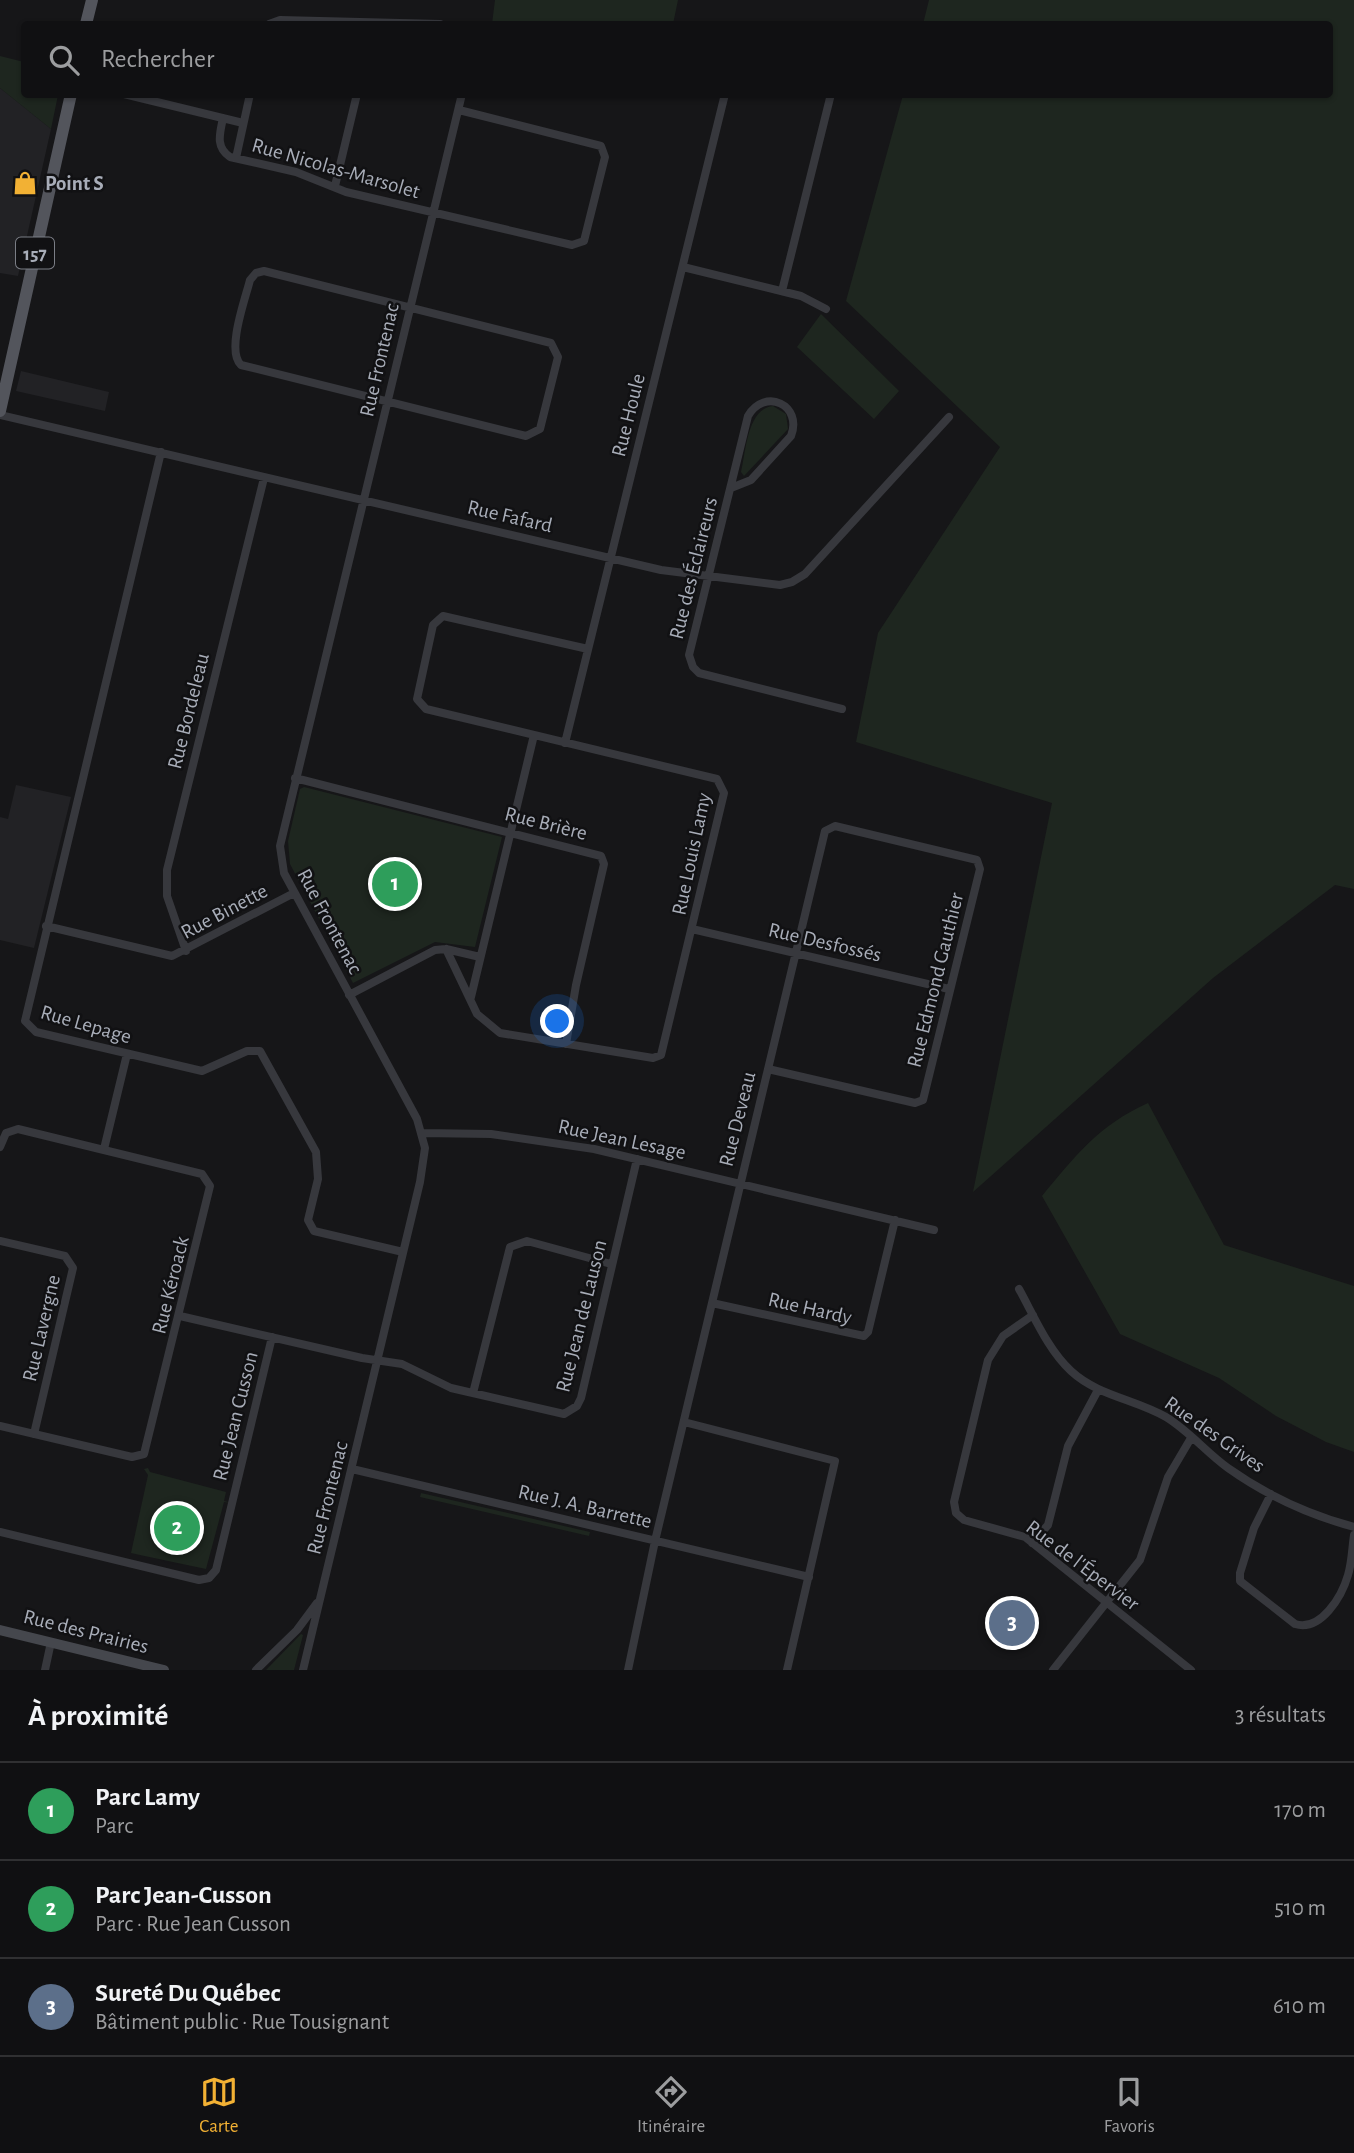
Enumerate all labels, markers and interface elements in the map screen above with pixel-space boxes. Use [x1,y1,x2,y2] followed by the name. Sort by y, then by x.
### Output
[21,21,1333,98] search box
[45,41,83,79] icon: search
[101,46,214,72] text: Rechercher
[250,134,423,203] street label: Rue Nicolas-Marsolet
[11,169,39,197] shop icon: Point S
[45,173,104,194] place label: Point S
[16,238,54,268] road number: 157
[356,301,403,419] street label: Rue Frontenac
[608,371,649,459] street label: Rue Houle
[664,494,721,641] street label: Rue des Éclaireurs
[465,497,554,536] street label: Rue Fafard
[164,651,213,771] street label: Rue Bordeleau
[668,791,715,917] street label: Rue Louis Lamy
[503,803,589,844] street label: Rue Brière
[372,858,418,910] pin: 1
[293,865,366,977] street label: Rue Frontenac
[177,880,271,943] street label: Rue Binette
[904,890,967,1070] street label: Rue Edmond Gauthier
[766,919,883,966] street label: Rue Desfossés
[38,1002,134,1047] street label: Rue Lepage
[540,1004,574,1038] your location
[716,1069,759,1169] street label: Rue Deveau
[556,1116,688,1163] street label: Rue Jean Lesage
[148,1234,193,1336] street label: Rue Kéroack
[552,1238,611,1395] street label: Rue Jean de Lauson
[19,1273,64,1384] street label: Rue Lavergne
[766,1289,854,1328] street label: Rue Hardy
[209,1349,262,1483] street label: Rue Jean Cusson
[1161,1392,1269,1477] street label: Rue des Grives
[303,1439,352,1557] street label: Rue Frontenac
[516,1481,654,1532] street label: Rue J. A. Barrette
[154,1502,200,1554] pin: 2
[1022,1515,1145,1615] street label: Rue de l'Épervier
[989,1597,1035,1649] pin: 3
[21,1606,151,1657] street label: Rue des Prairies
[28,1701,168,1731] text: À proximité
[1235,1704,1326,1727] text: 3 résultats
[95,1784,200,1810] text: Parc Lamy
[47,1799,55,1822] text: 1
[1274,1799,1326,1822] text: 170 m
[95,1815,133,1838] text: Parc
[95,1882,272,1908] text: Parc Jean-Cusson
[46,1897,56,1920] text: 2
[1274,1897,1326,1920] text: 510 m
[95,1913,291,1936] text: Parc · Rue Jean Cusson
[95,1980,281,2006] text: Sureté Du Québec
[46,1995,56,2018] text: 3
[1273,1995,1326,2018] text: 610 m
[95,2011,389,2034] text: Bâtiment public · Rue Tousignant
[199,2073,238,2138] tab: Carte
[637,2073,705,2138] tab: Itinéraire
[1104,2073,1155,2138] tab: Favoris

